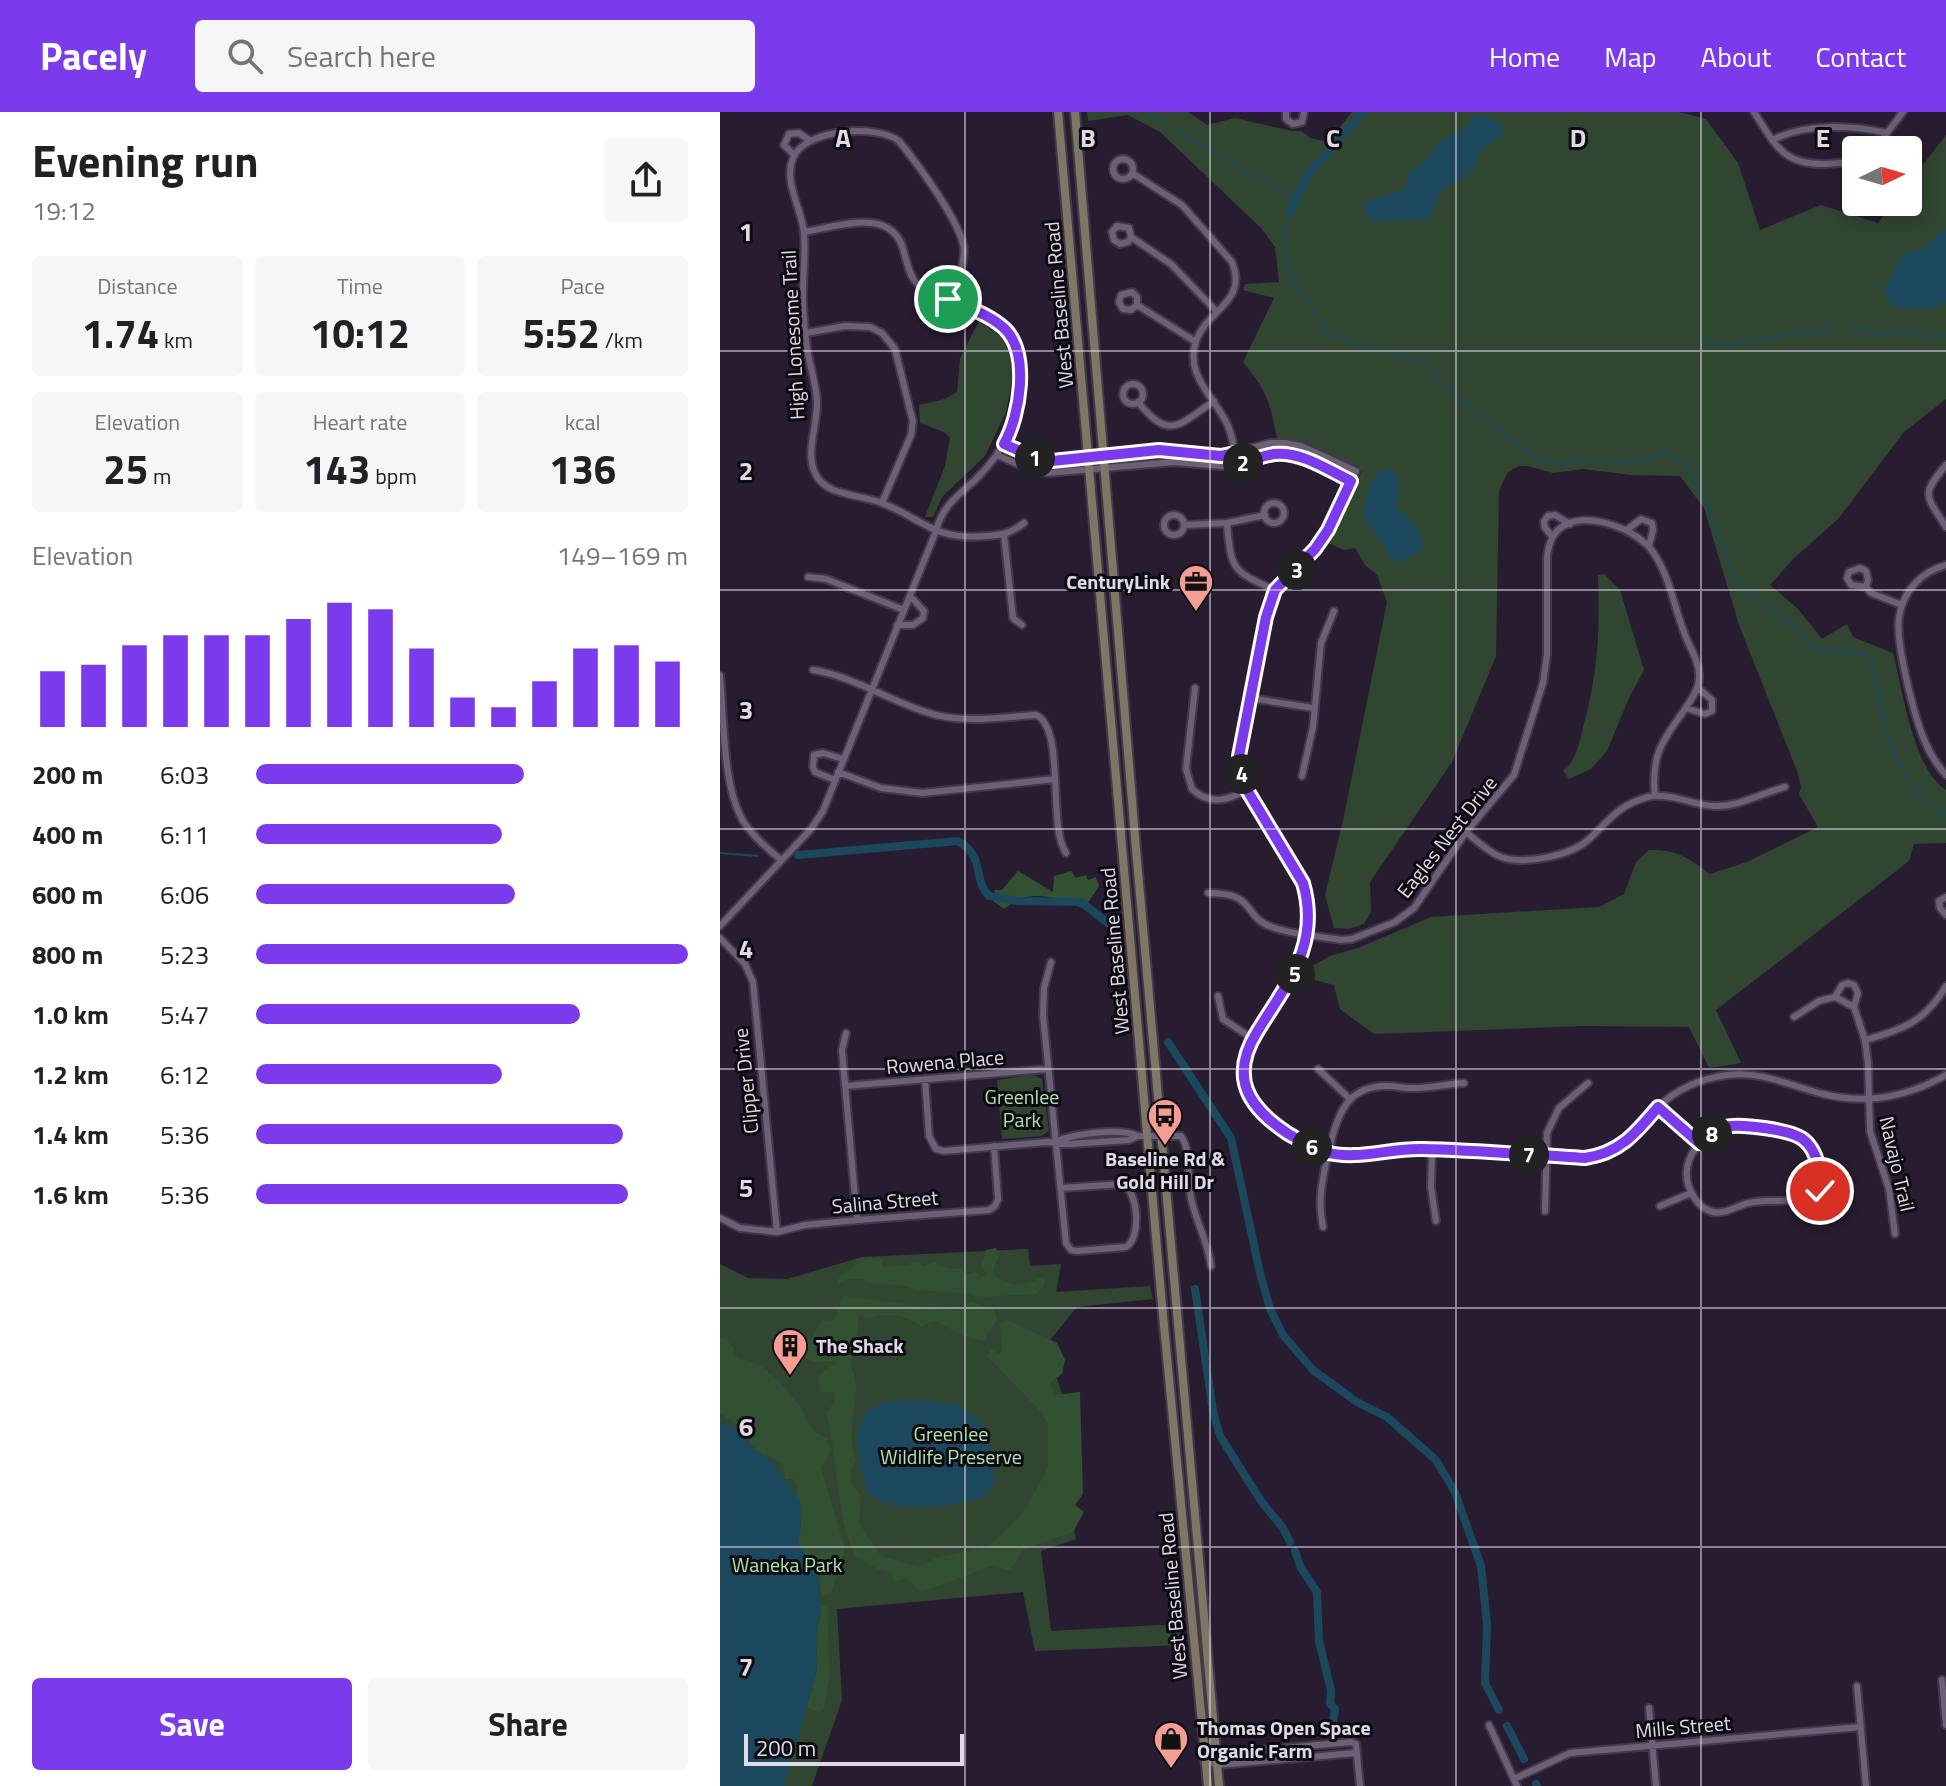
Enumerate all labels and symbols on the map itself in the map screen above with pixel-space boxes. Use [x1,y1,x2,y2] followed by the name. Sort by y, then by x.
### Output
[835,118,851,157] text: A
[1080,118,1096,157] text: B
[1326,118,1340,157] text: C
[1570,118,1586,157] text: D
[1816,118,1830,157] text: E
[1842,136,1922,216] north arrow
[739,212,753,251] text: 1
[1036,220,1081,390] street label: West Baseline Road
[773,249,812,421] street label: High Lonesome Trail
[914,265,982,333] pin
[1015,438,1055,478] pin: 1
[1223,443,1263,483] pin: 2
[739,451,753,490] text: 2
[1277,550,1317,590] pin: 3
[1177,563,1215,613] office icon: CenturyLink
[1066,566,1171,597] place label: CenturyLink
[739,690,753,729] text: 3
[1222,754,1262,794] pin: 4
[1389,769,1504,904] street label: Eagles Nest Drive
[1092,866,1137,1036] street label: West Baseline Road
[739,929,753,968] text: 4
[1275,954,1315,994] pin: 5
[725,1027,766,1135] street label: Clipper Drive
[885,1041,1005,1082] street label: Rowena Place
[985,1081,1059,1135] park label: Greenlee Park
[1146,1097,1184,1147] bus stop icon: Baseline Rd & Gold Hill Dr
[1871,1113,1924,1215] street label: Navajo Trail
[1692,1114,1732,1154] pin: 8
[1292,1127,1332,1167] pin: 6
[1509,1135,1549,1175] pin: 7
[1105,1143,1225,1197] place label: Baseline Rd & Gold Hill Dr
[1786,1157,1854,1225] pin
[739,1168,753,1207] text: 5
[831,1181,939,1222] street label: Salina Street
[771,1327,809,1377] building icon: The Shack
[816,1330,904,1361] place label: The Shack
[739,1407,753,1446] text: 6
[880,1418,1022,1472] park label: Greenlee Wildlife Preserve
[1150,1511,1195,1681] street label: West Baseline Road
[732,1549,843,1580] park label: Waneka Park
[739,1647,753,1686] text: 7
[1634,1707,1732,1746] street label: Mills Street
[1197,1712,1371,1766] place label: Thomas Open Space Organic Farm
[1152,1720,1190,1770] shop icon: Thomas Open Space Organic Farm
[744,1730,964,1766] scale bar

